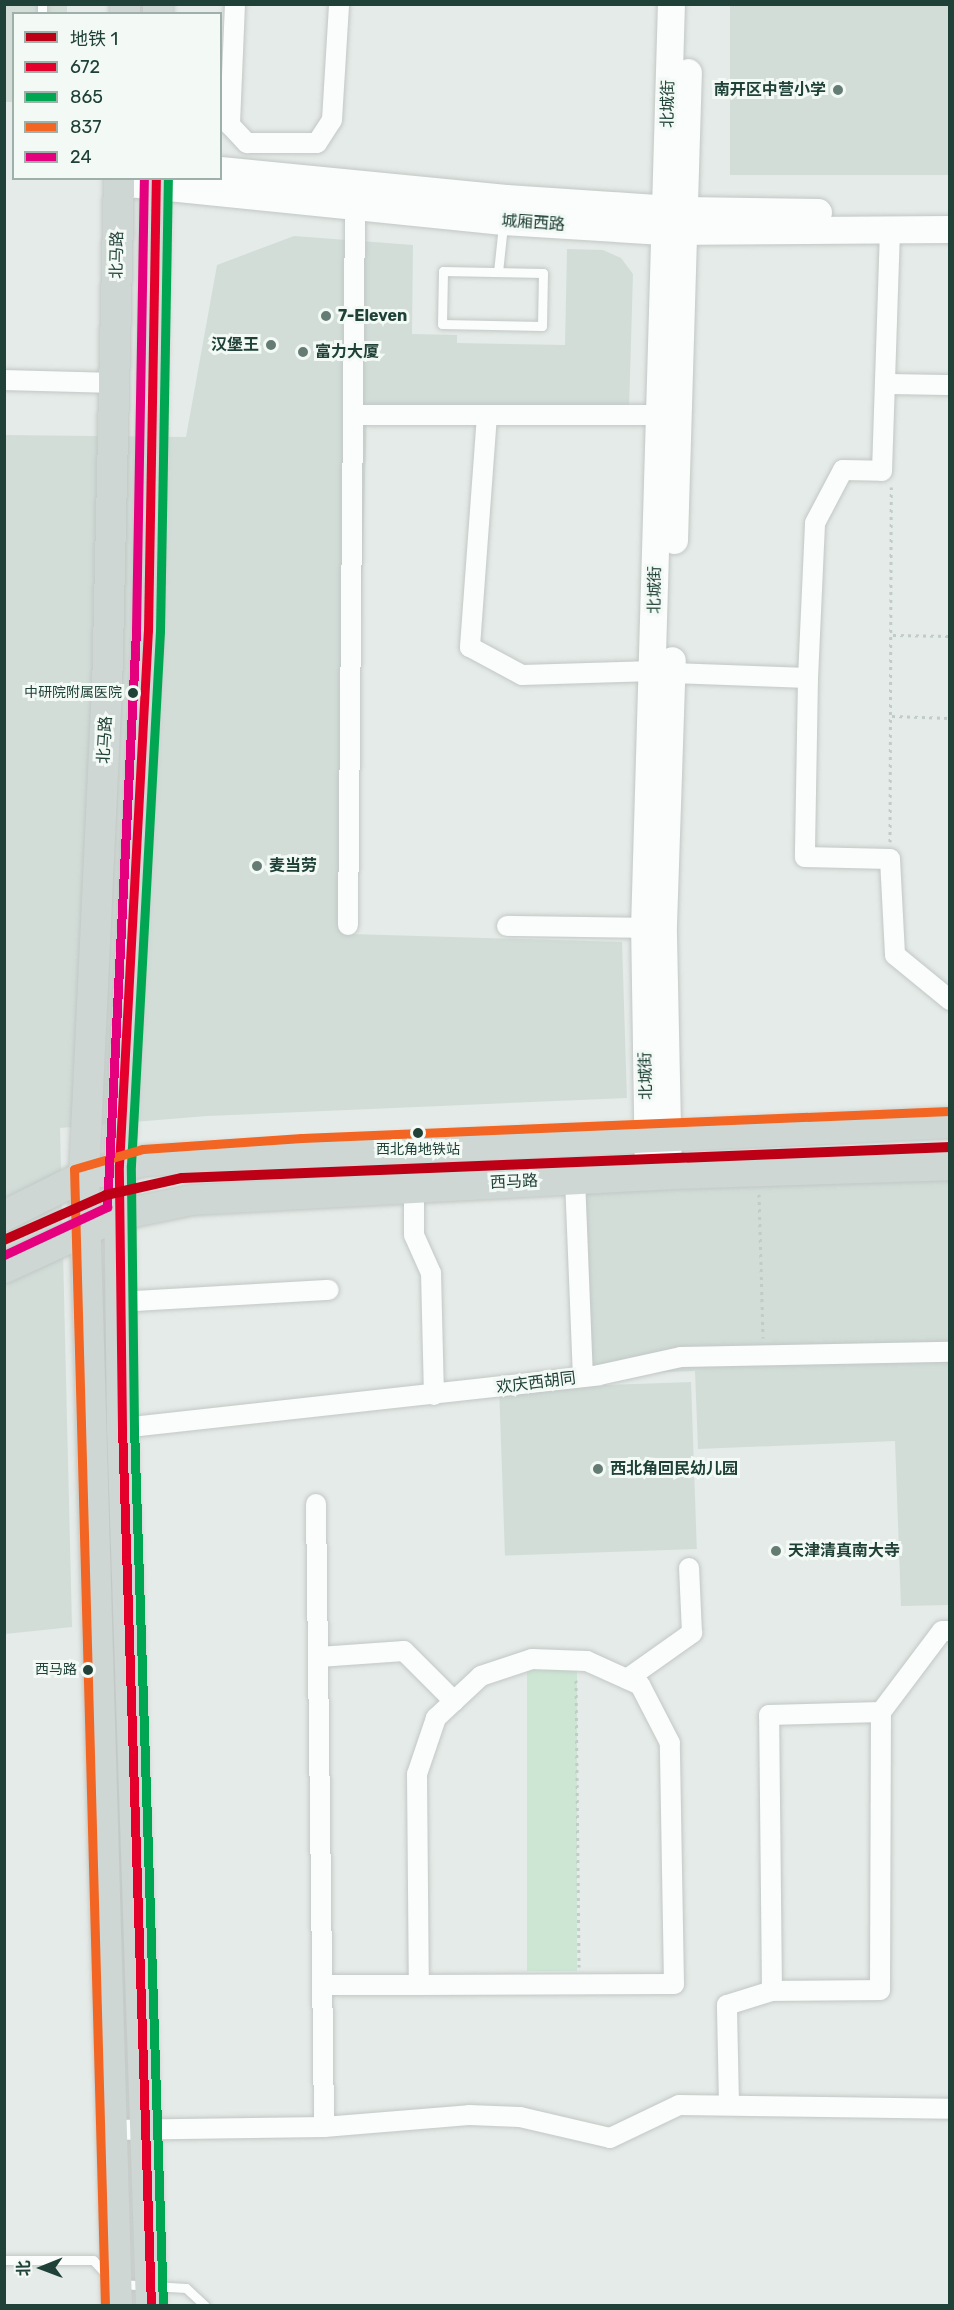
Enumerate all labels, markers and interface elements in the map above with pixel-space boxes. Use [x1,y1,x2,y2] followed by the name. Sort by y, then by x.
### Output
[12,12,222,180] legend
[70,28,118,50] text: 地铁 1
[70,56,100,78] text: 672
[658,80,678,128] street label: 北城街
[714,80,826,100] place label: 南开区中营小学
[831,83,845,97] marker: 南开区中营小学
[70,86,103,108] text: 865
[70,116,102,138] text: 837
[70,146,92,168] text: 24
[500,211,566,235] street label: 城厢西路
[107,231,127,279] street label: 北马路
[338,306,407,326] place label: 7-Eleven
[319,309,333,323] marker: 7-Eleven
[211,335,259,355] place label: 汉堡王
[264,338,278,352] marker: 汉堡王
[315,342,379,362] place label: 富力大厦
[296,345,310,359] marker: 富力大厦
[645,566,665,614] street label: 北城街
[24,685,122,701] place label: 中研院附属医院
[127,687,139,699] marker: 中研院附属医院
[94,716,116,764] street label: 北马路
[269,856,317,876] place label: 麦当劳
[250,859,264,873] marker: 麦当劳
[636,1052,656,1100] street label: 北城街
[412,1127,424,1139] marker: 西北角地铁站
[376,1142,460,1158] place label: 西北角地铁站
[490,1171,538,1193] street label: 西马路
[495,1369,577,1397] street label: 欢庆西胡同
[610,1459,738,1479] place label: 西北角回民幼儿园
[591,1462,605,1476] marker: 西北角回民幼儿园
[788,1541,900,1561] place label: 天津清真南大寺
[769,1544,783,1558] marker: 天津清真南大寺
[35,1662,77,1678] place label: 西马路
[82,1664,94,1676] marker: 西马路
[12,2238,72,2298] north arrow
[14,2260,33,2277] text: 北

